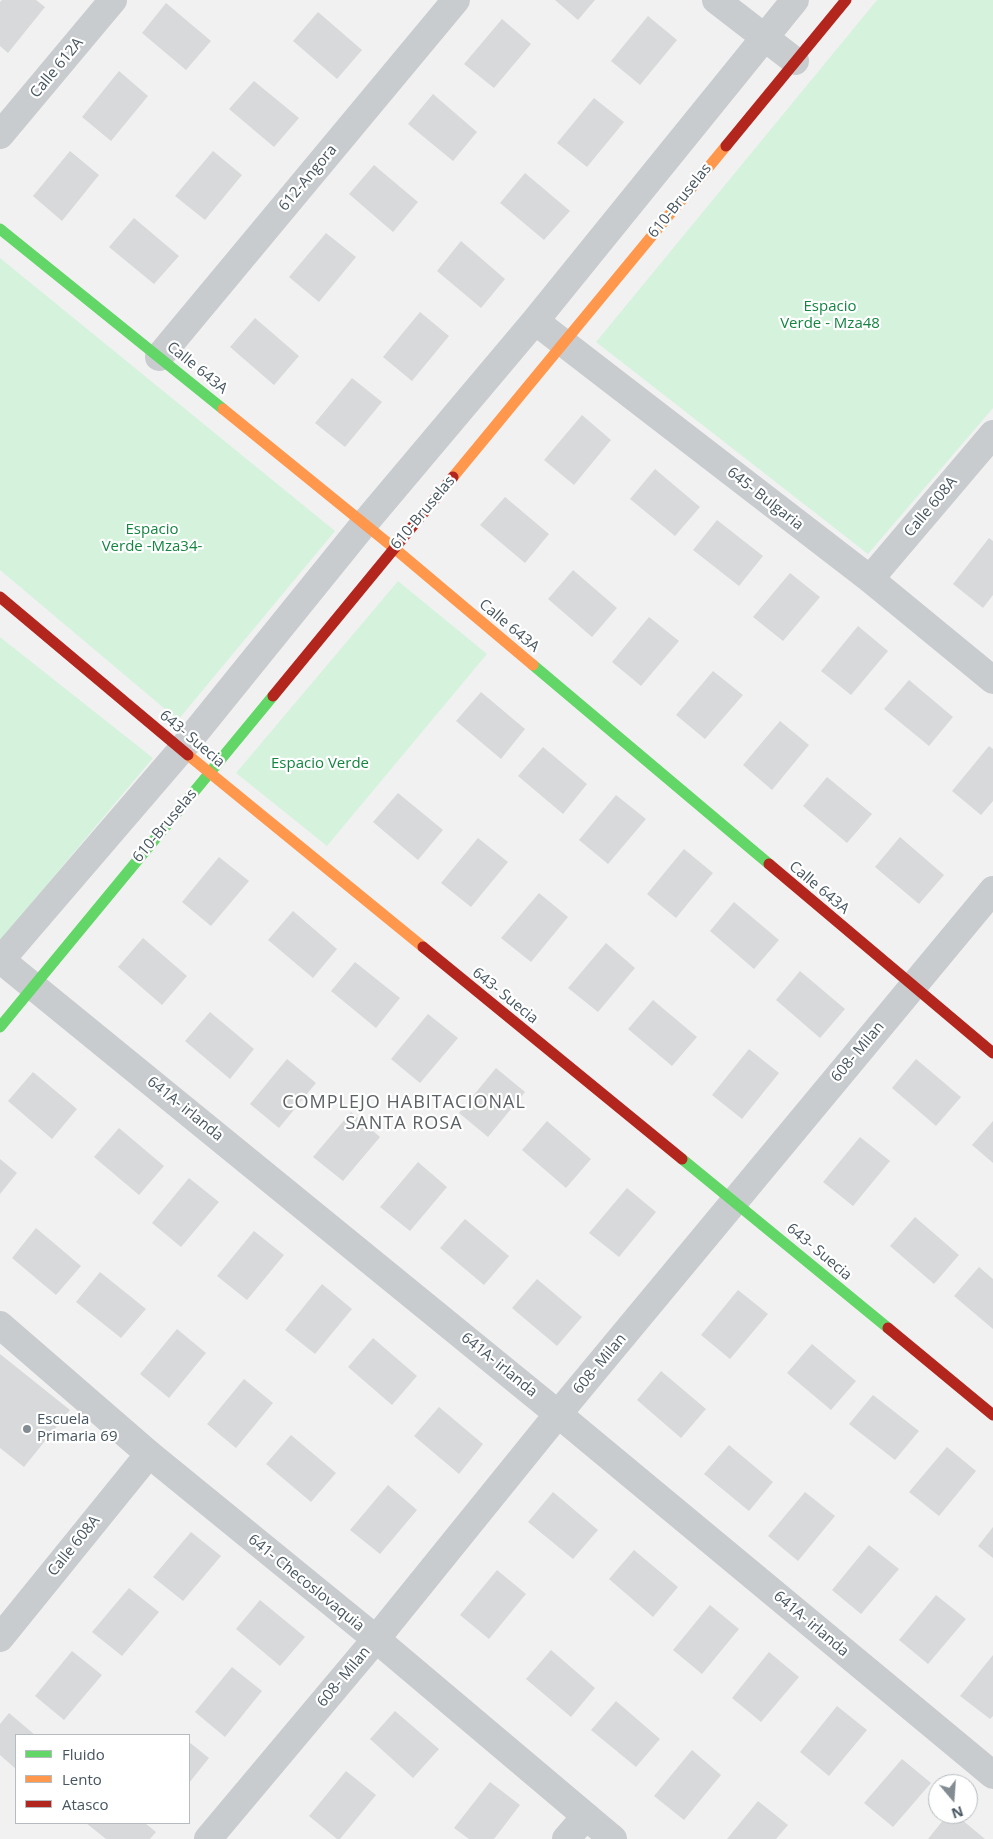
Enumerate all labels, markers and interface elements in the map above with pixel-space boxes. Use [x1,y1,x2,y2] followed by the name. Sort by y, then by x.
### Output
[27,34,87,102] street label: Calle 612A
[275,141,341,215] street label: 612-Angora
[645,160,715,242] street label: 610-Bruselas
[780,298,880,333] park label: Espacio Verde - Mza48
[163,338,231,398] street label: Calle 643A
[723,464,807,534] street label: 645- Bulgaria
[387,473,459,553] street label: 610-Bruselas
[901,473,961,541] street label: Calle 608A
[102,521,202,556] park label: Espacio Verde -Mza34-
[475,596,543,656] street label: Calle 643A
[156,707,228,771] street label: 643- Suecia
[271,755,369,773] park label: Espacio Verde
[129,786,201,866] street label: 610-Bruselas
[785,858,853,918] street label: Calle 643A
[468,964,542,1028] street label: 643- Suecia
[828,1018,888,1086] street label: 608- Milan
[143,1073,227,1145] street label: 641A- irlanda
[280,1092,528,1134] district label: COMPLEJO HABITACIONAL SANTA ROSA
[783,1220,855,1284] street label: 643- Suecia
[457,1329,541,1401] street label: 641A- irlanda
[570,1330,630,1398] street label: 608- Milan
[37,1411,117,1446] place label: Escuela Primaria 69
[21,1423,33,1435] marker: Escuela Primaria 69
[44,1512,104,1580] street label: Calle 608A
[244,1531,368,1635] street label: 641- Checoslovaquia
[770,1587,852,1661] street label: 641A- irlanda
[314,1643,374,1711] street label: 608- Milan
[15,1734,190,1824] legend
[62,1744,105,1764] text: Fluido
[62,1769,102,1789] text: Lento
[928,1774,978,1824] north arrow
[62,1794,109,1814] text: Atasco
[949,1802,966,1824] text: N

